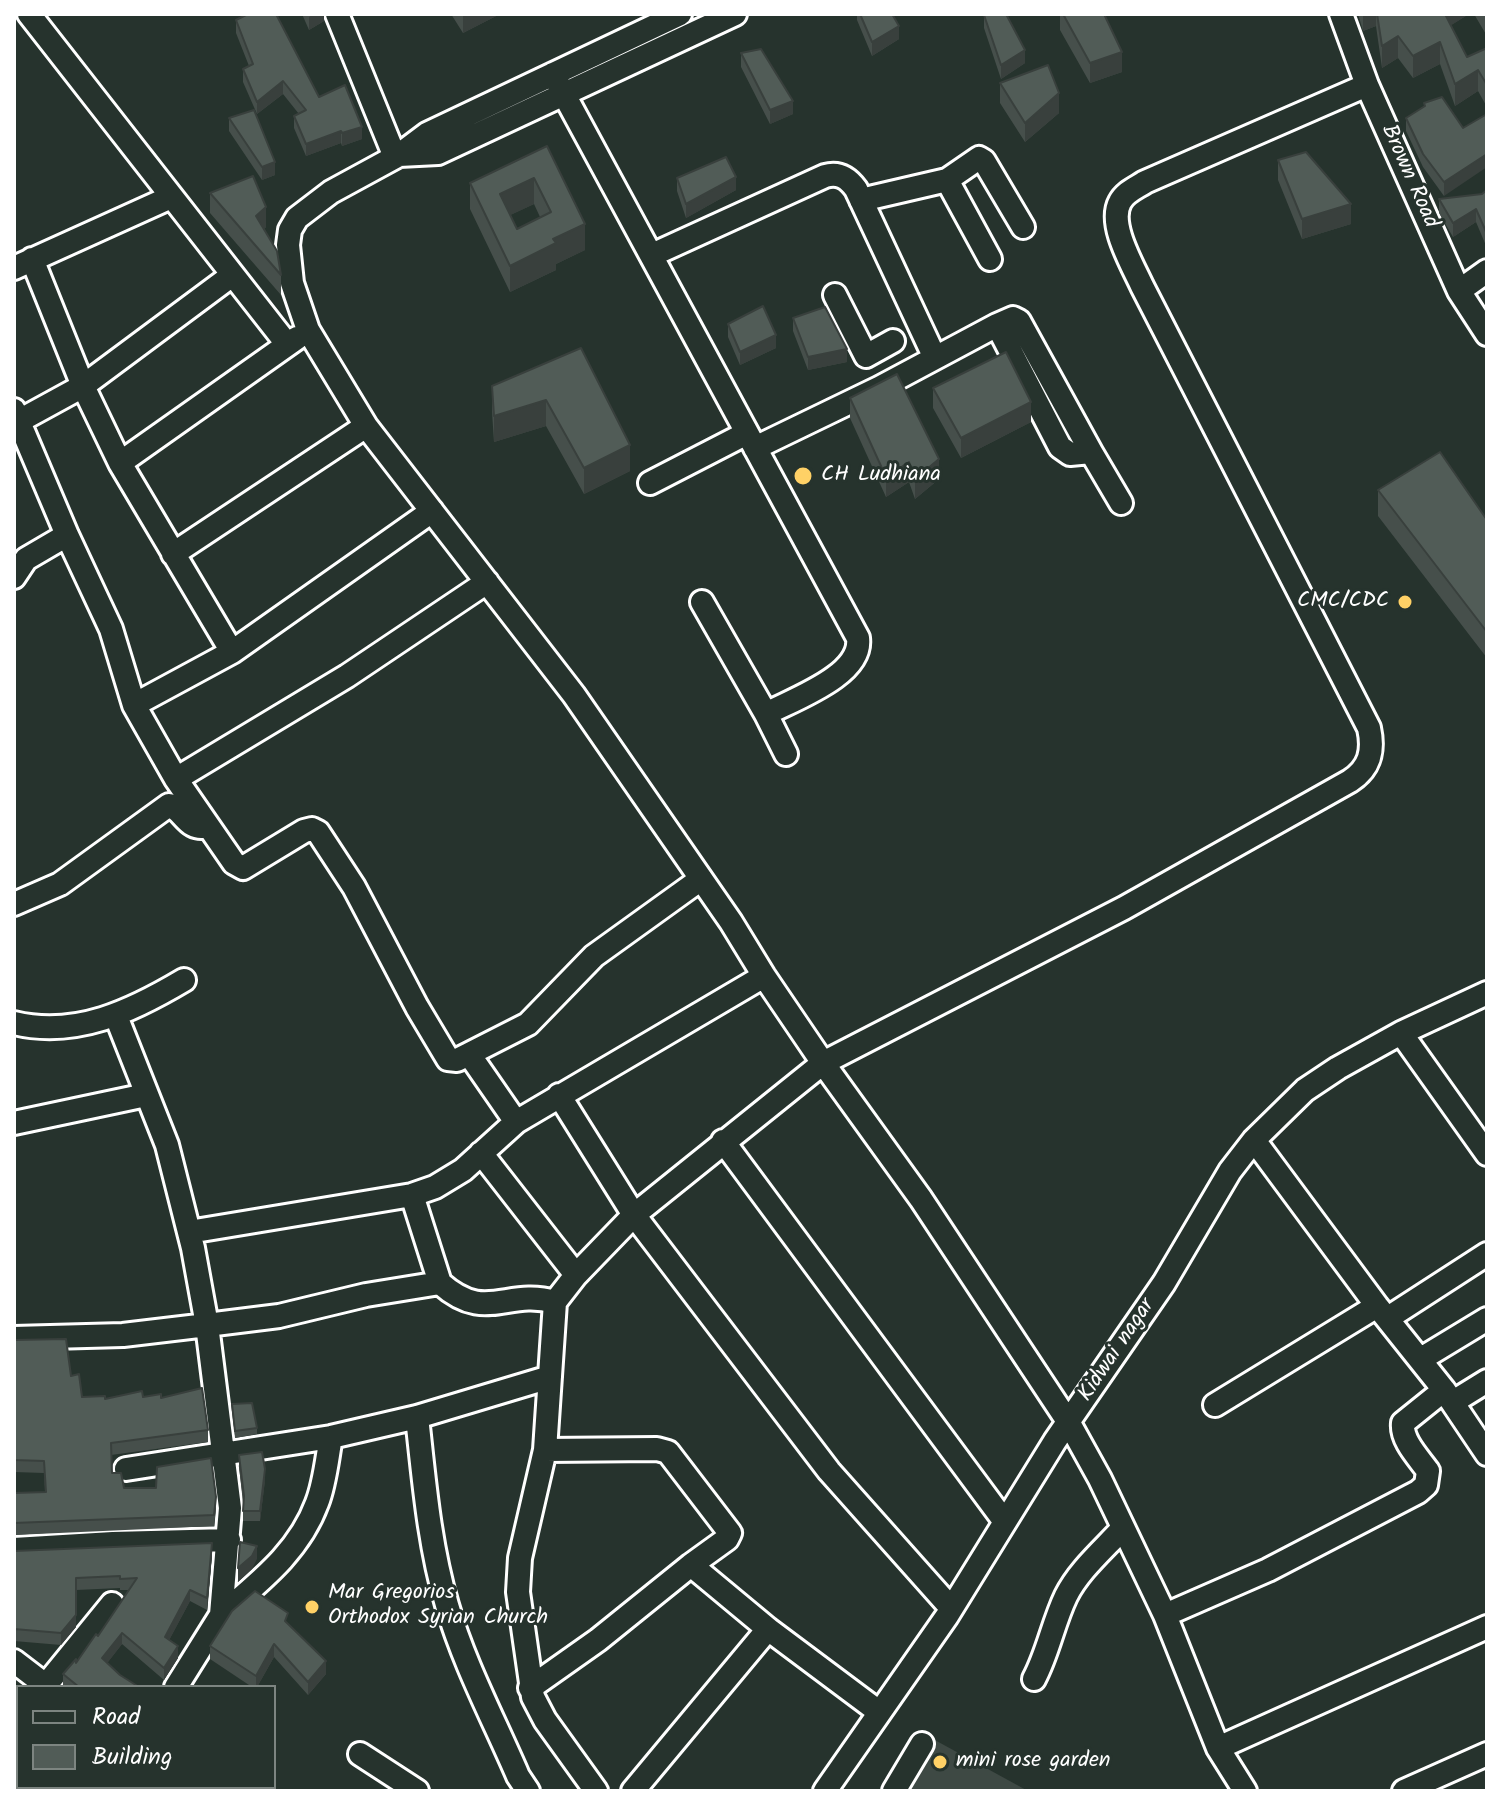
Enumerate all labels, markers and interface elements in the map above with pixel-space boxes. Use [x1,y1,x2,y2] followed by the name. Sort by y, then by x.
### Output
[1373,121,1443,233] street label: Brown Road
[821,463,941,489] place label: CH Ludhiana
[792,465,814,487] marker: CH Ludhiana
[1297,589,1389,615] place label: CMC/CDC
[1396,593,1414,611] marker: CMC/CDC
[1074,1295,1162,1407] street label: Kidwai nagar
[328,1581,548,1632] place label: Mar Gregorios Orthodox Syrian Church
[303,1598,321,1616] marker: Mar Gregorios Orthodox Syrian Church
[16,1685,276,1789] legend
[92,1698,140,1737] text: Road
[92,1738,172,1777] text: Building
[956,1749,1111,1775] place label: mini rose garden
[931,1753,949,1771] marker: mini rose garden

